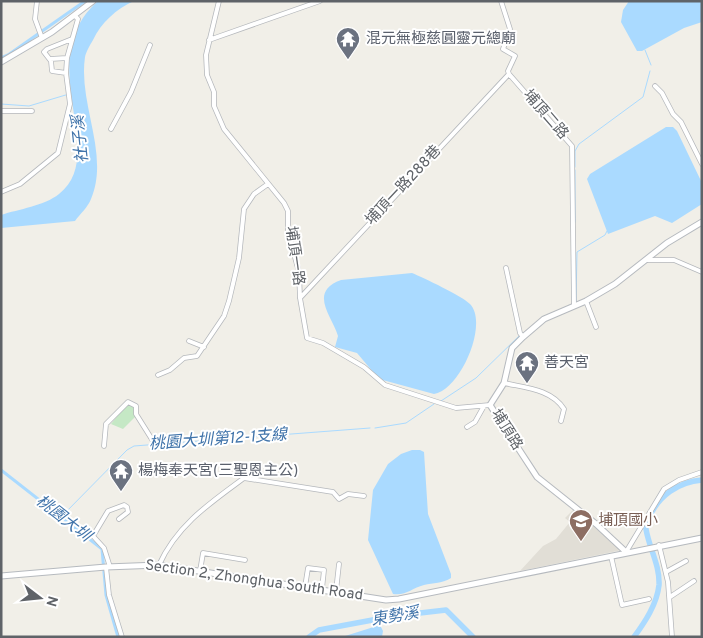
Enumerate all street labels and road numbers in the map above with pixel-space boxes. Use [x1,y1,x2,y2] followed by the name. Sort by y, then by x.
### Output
[518,85,573,144] street label: 埔頂二路
[361,141,446,230] street label: 埔頂一路288巷
[280,225,309,287] street label: 埔頂一路
[486,405,527,454] street label: 埔頂路
[144,556,364,606] street label: Section 2, Zhonghua South Road

